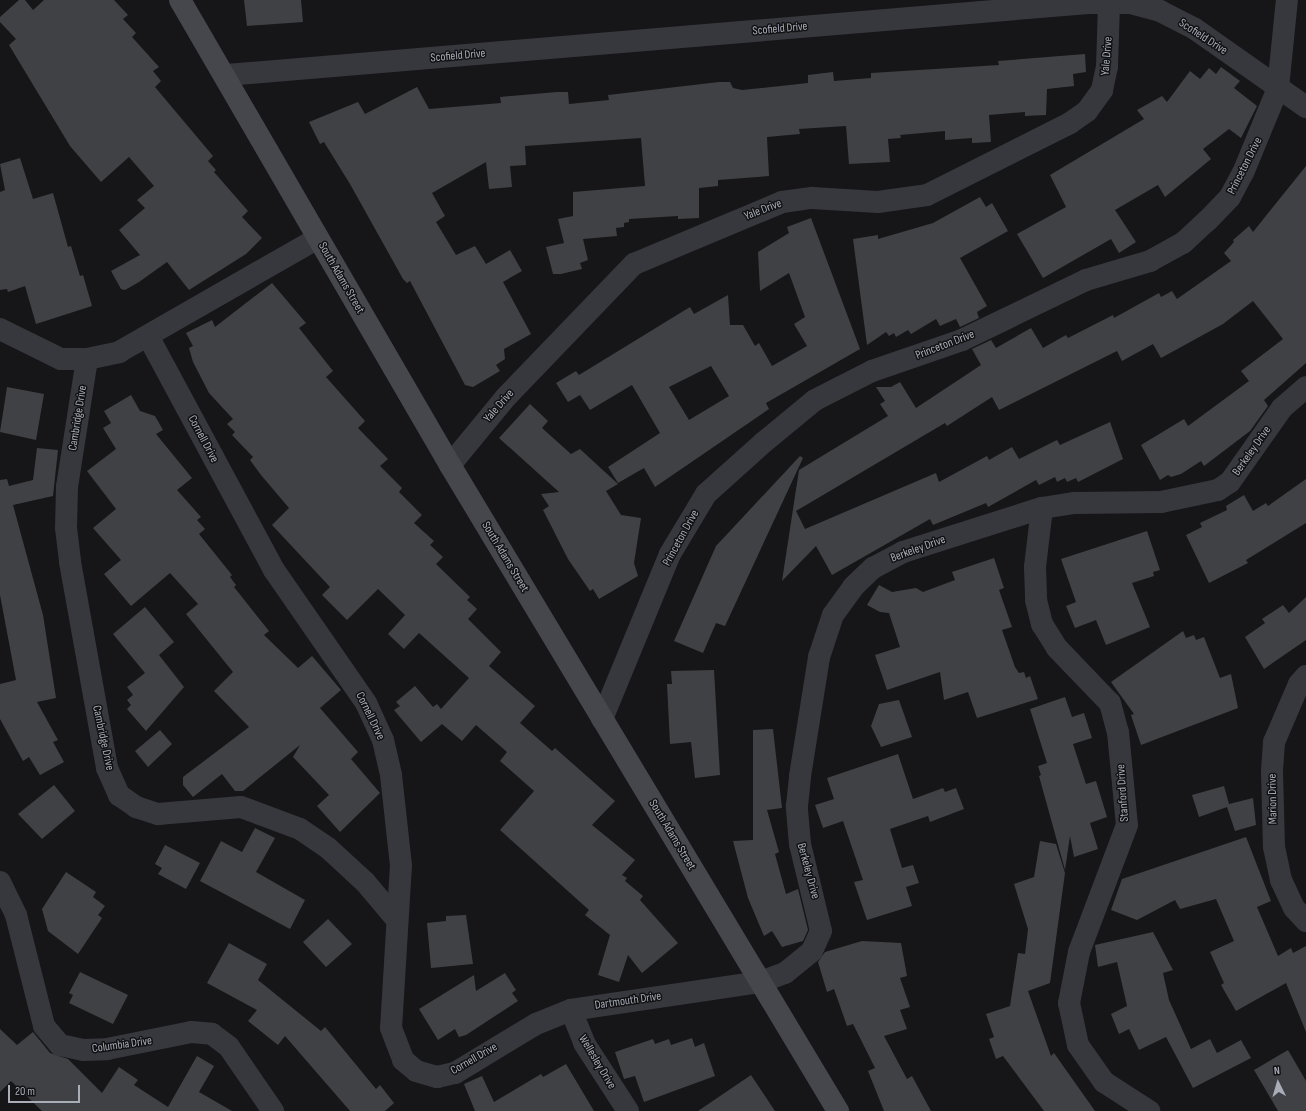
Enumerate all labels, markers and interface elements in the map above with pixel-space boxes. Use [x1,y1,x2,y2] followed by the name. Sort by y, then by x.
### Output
[1176,16,1230,58] street label: Scofield Drive
[752,19,808,39] street label: Scofield Drive
[1098,36,1116,76] street label: Yale Drive
[430,46,486,66] street label: Scofield Drive
[1225,135,1265,197] street label: Princeton Drive
[742,196,784,224] street label: Yale Drive
[315,240,367,316] street label: South Adams Street
[913,327,977,363] street label: Princeton Drive
[66,384,90,452] street label: Cambridge Drive
[481,387,517,425] street label: Yale Drive
[185,413,221,465] street label: Cornell Drive
[1230,423,1274,479] street label: Berkeley Drive
[660,507,702,569] street label: Princeton Drive
[478,519,532,595] street label: South Adams Street
[889,532,947,566] street label: Berkeley Drive
[352,690,388,742] street label: Cornell Drive
[89,704,117,772] street label: Cambridge Drive
[1114,764,1132,822] street label: Stanford Drive
[1265,774,1281,824] street label: Marion Drive
[645,797,699,873] street label: South Adams Street
[794,841,822,901] street label: Berkeley Drive
[594,989,662,1013] street label: Dartmouth Drive
[575,1032,619,1092] street label: Wellesley Drive
[91,1034,153,1056] street label: Columbia Drive
[448,1040,500,1078] street label: Cornell Drive
[1258,1063,1298,1103] north arrow
[1273,1064,1280,1077] text: N
[10,1077,82,1103] scale bar
[15,1084,35,1099] text: 20 m

